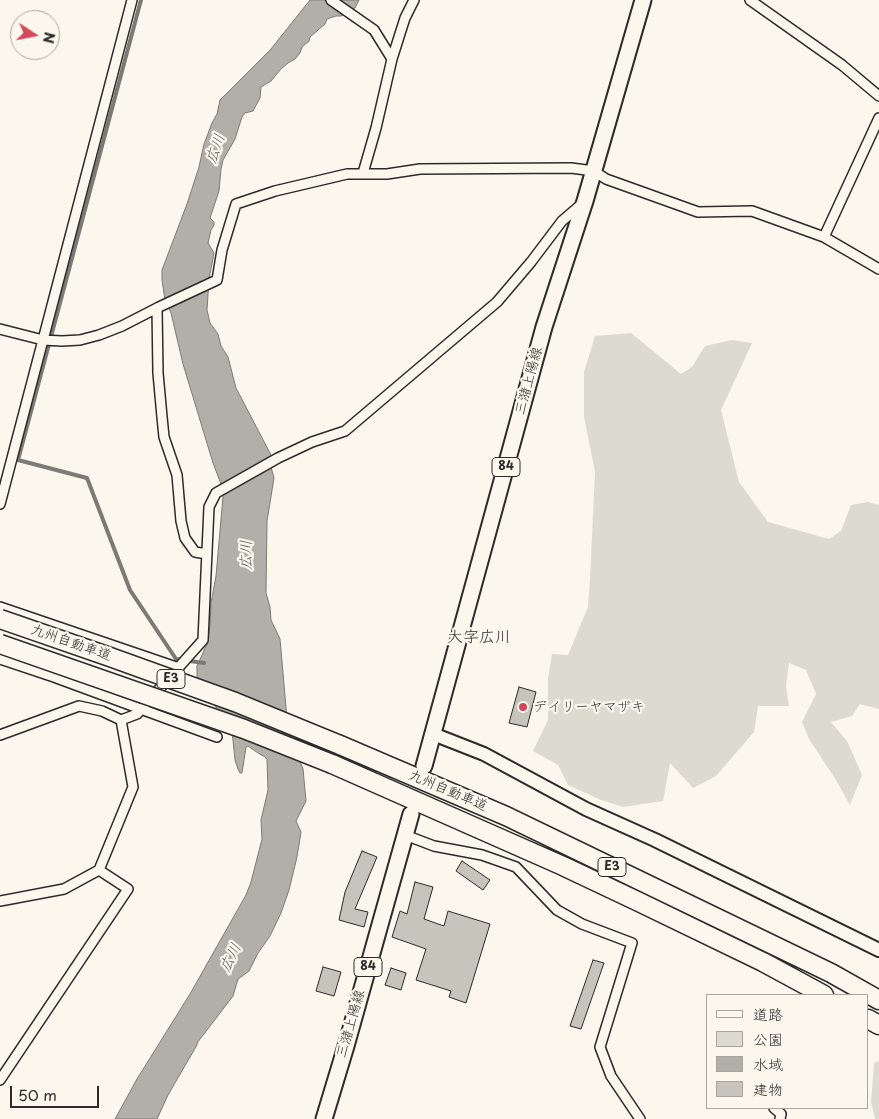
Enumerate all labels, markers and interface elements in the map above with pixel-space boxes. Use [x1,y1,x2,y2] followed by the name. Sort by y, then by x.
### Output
[10,10,60,60] north arrow
[38,30,61,45] text: N
[203,132,229,166] water label: 広川
[512,345,546,417] street label: 三潴上陽線
[492,458,520,477] road number: 84
[238,540,256,570] water label: 広川
[29,621,113,665] street label: 九州自動車道
[447,628,511,648] district label: 大字広川
[157,670,185,689] road number: E3
[533,699,645,715] place label: デイリーヤマザキ
[517,701,529,713] marker: デイリーヤマザキ
[406,767,490,815] street label: 九州自動車道
[598,858,626,876] road number: E3
[216,941,246,975] water label: 広川
[354,958,382,976] road number: 84
[333,988,369,1060] street label: 三潴上陽線
[706,994,869,1109] legend
[753,1002,783,1025] text: 道路
[753,1027,783,1050] text: 公園
[753,1052,783,1075] text: 水域
[12,1076,101,1108] scale bar
[753,1077,783,1100] text: 建物
[18,1083,57,1106] text: 50 m

